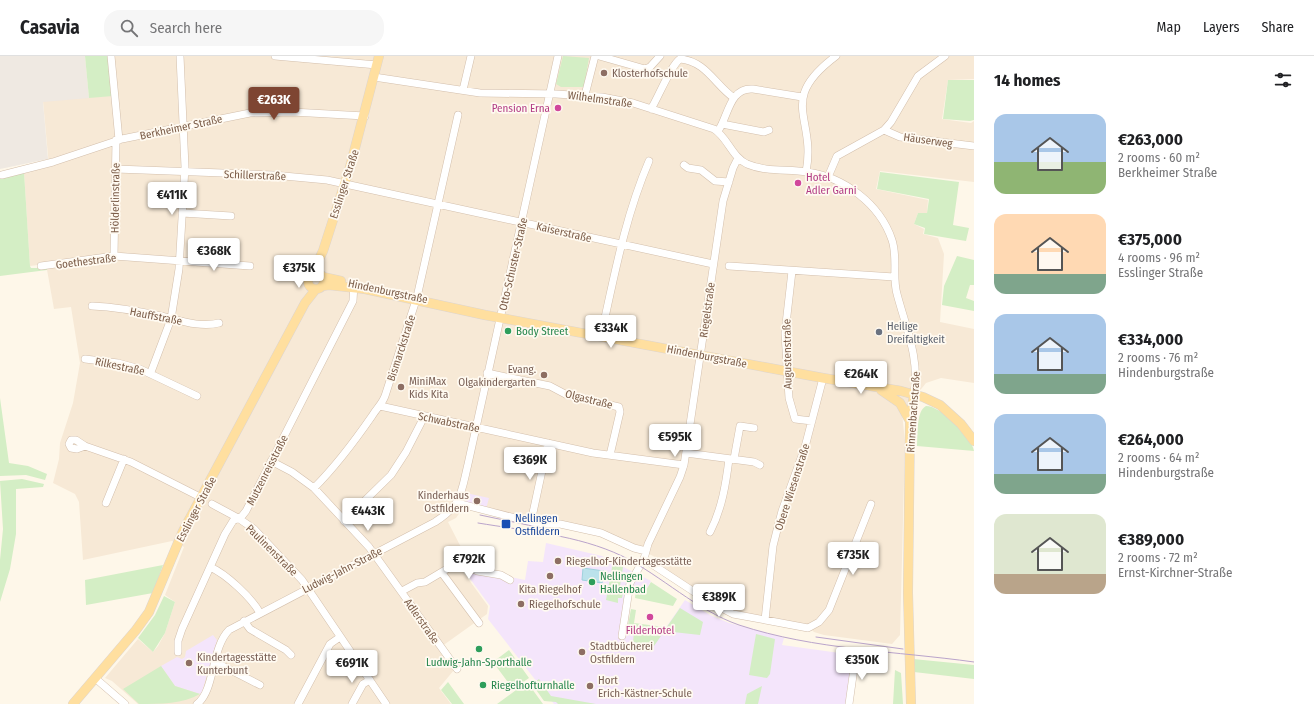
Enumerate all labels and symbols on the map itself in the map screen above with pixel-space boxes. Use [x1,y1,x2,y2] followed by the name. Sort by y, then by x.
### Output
[612,67,688,80] place label: Klosterhofschule
[599,68,609,78] marker: Klosterhofschule
[246,87,302,121] pin: €263K
[567,89,633,110] street label: Wilhelmstraße
[492,102,550,115] place label: Pension Erna
[553,103,563,113] marker: Pension Erna
[139,112,224,143] street label: Berkheimer Straße
[902,131,954,150] street label: Häuserweg
[327,148,362,220] street label: Esslinger Straße
[108,163,123,233] street label: Hölderlinstraße
[224,168,286,183] street label: Schillerstraße
[806,171,857,197] place label: Hotel Adler Garni
[793,178,803,188] marker: Hotel Adler Garni
[144,182,200,216] pin: €411K
[496,216,531,312] street label: Otto-Schuster-Straße
[535,220,593,245] street label: Kaiserstraße
[186,238,242,272] pin: €368K
[55,251,117,272] street label: Goethestraße
[271,255,327,289] pin: €375K
[347,277,429,306] street label: Hindenburgstraße
[697,281,718,339] street label: Riegelstraße
[129,305,183,328] street label: Hauffstraße
[385,313,418,383] street label: Bismarckstraße
[583,315,639,349] pin: €334K
[780,319,795,389] street label: Augustenstraße
[887,320,945,346] place label: Heilige Dreifaltigkeit
[516,325,569,338] place label: Body Street
[503,326,513,336] marker: Body Street
[874,327,884,337] marker: Heilige Dreifaltigkeit
[666,342,748,371] street label: Hindenburgstraße
[94,355,146,378] street label: Rilkestraße
[833,361,889,395] pin: €264K
[458,363,536,389] place label: Evang. Olgakindergarten
[539,370,549,380] marker: Evang. Olgakindergarten
[904,371,923,453] street label: Rinnenbachstraße
[409,375,448,401] place label: MiniMax Kids Kita
[396,382,406,392] marker: MiniMax Kids Kita
[564,387,614,412] street label: Olgastraße
[417,410,481,435] street label: Schwabstraße
[647,424,703,458] pin: €595K
[244,433,291,508] street label: Mutzenreisstraße
[772,442,813,532] street label: Obere Wiesenstraße
[502,447,558,481] pin: €369K
[174,474,219,544] street label: Esslinger Straße
[418,489,469,515] place label: Kinderhaus Ostfildern
[472,496,482,506] marker: Kinderhaus Ostfildern
[340,498,396,532] pin: €443K
[515,512,560,538] place label: Nellingen Ostfildern
[500,518,512,530] marker: Nellingen Ostfildern
[243,522,300,579] street label: Paulinenstraße
[825,542,881,576] pin: €735K
[300,545,384,596] street label: Ludwig-Jahn-Straße
[441,546,497,580] pin: €792K
[566,555,692,568] place label: Riegelhof-Kindertagesstätte
[553,556,563,566] marker: Riegelhof-Kindertagesstätte
[600,570,646,596] place label: Nellingen Hallenbad
[545,571,555,581] marker: Kita Riegelhof
[587,577,597,587] marker: Nellingen Hallenbad
[519,583,582,596] place label: Kita Riegelhof
[691,584,747,618] pin: €389K
[401,596,442,646] street label: Adlerstraße
[529,598,601,611] place label: Riegelhofschule
[516,599,526,609] marker: Riegelhofschule
[645,612,655,622] marker: Filderhotel
[626,624,674,637] place label: Filderhotel
[590,640,653,666] place label: Stadtbücherei Ostfildern
[474,644,484,654] marker: Ludwig-Jahn-Sporthalle
[577,647,587,657] marker: Stadtbücherei Ostfildern
[834,647,890,681] pin: €350K
[324,650,380,684] pin: €691K
[197,651,276,677] place label: Kindertagesstätte Kunterbunt
[426,656,532,669] place label: Ludwig-Jahn-Sporthalle
[184,658,194,668] marker: Kindertagesstätte Kunterbunt
[598,674,692,700] place label: Hort Erich-Kästner-Schule
[491,679,575,692] place label: Riegelhofturnhalle
[478,680,488,690] marker: Riegelhofturnhalle
[585,681,595,691] marker: Hort Erich-Kästner-Schule

